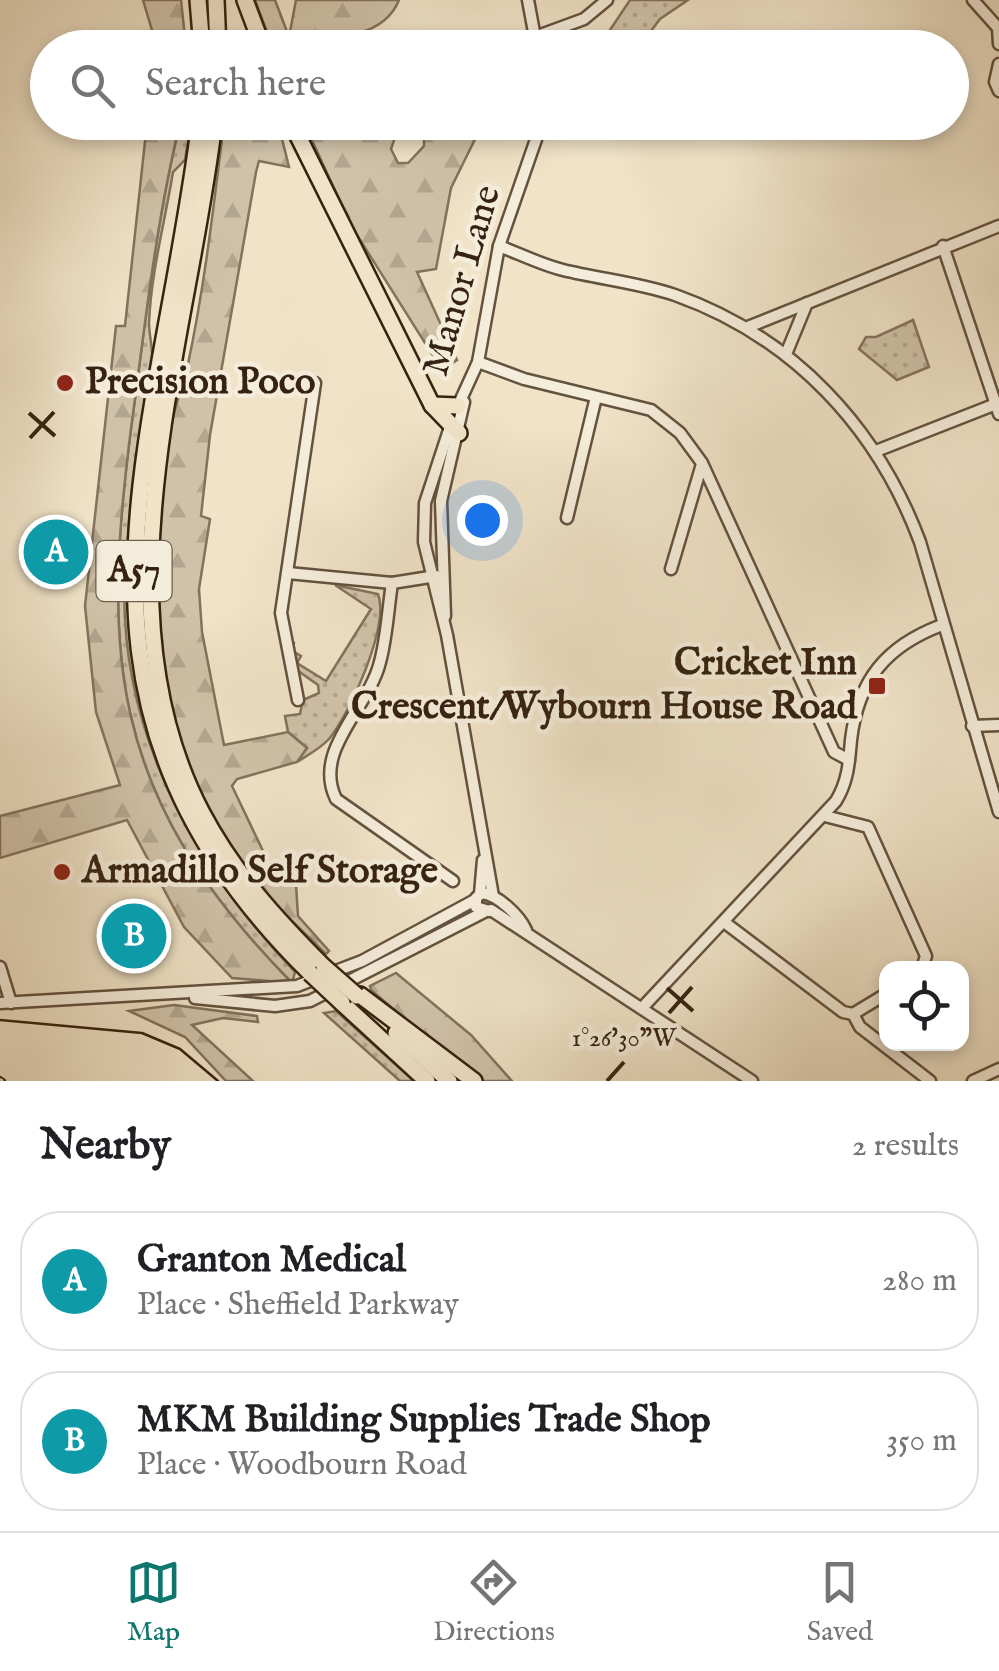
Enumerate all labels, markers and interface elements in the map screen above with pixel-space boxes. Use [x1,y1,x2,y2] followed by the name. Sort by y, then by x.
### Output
[30,30,969,140] search box
[65,58,120,113] icon: search
[145,61,326,109] text: Search here
[413,180,513,382] street label: Manor Lane
[85,359,316,407] place label: Precision Poco
[54,372,76,394] marker: Precision Poco
[457,495,508,546] your location
[23,514,88,590] pin: A
[96,541,172,601] road number: A57
[351,640,858,732] place label: Cricket Inn Crescent/Wybourn House Road
[866,675,888,697] marker: Cricket Inn Crescent/Wybourn House Road
[80,848,438,896] place label: Armadillo Self Storage
[51,861,73,883] marker: Armadillo Self Storage
[102,898,166,974] pin: B
[879,961,969,1051] map controls
[879,961,969,1051] button: locate
[572,1023,677,1055] text: 1°26'30"W
[40,1120,171,1173] text: Nearby
[852,1126,959,1167] text: 2 results
[137,1237,406,1285] text: Granton Medical
[64,1261,85,1302] text: A
[882,1261,957,1302] text: 280 m
[137,1285,459,1326] text: Place · Sheffield Parkway
[137,1397,711,1445] text: MKM Building Supplies Trade Shop
[64,1421,85,1462] text: B
[886,1421,957,1462] text: 350 m
[137,1445,467,1486] text: Place · Woodbourn Road
[126,1555,181,1650] tab: Map
[433,1555,555,1650] tab: Directions
[807,1555,873,1650] tab: Saved

